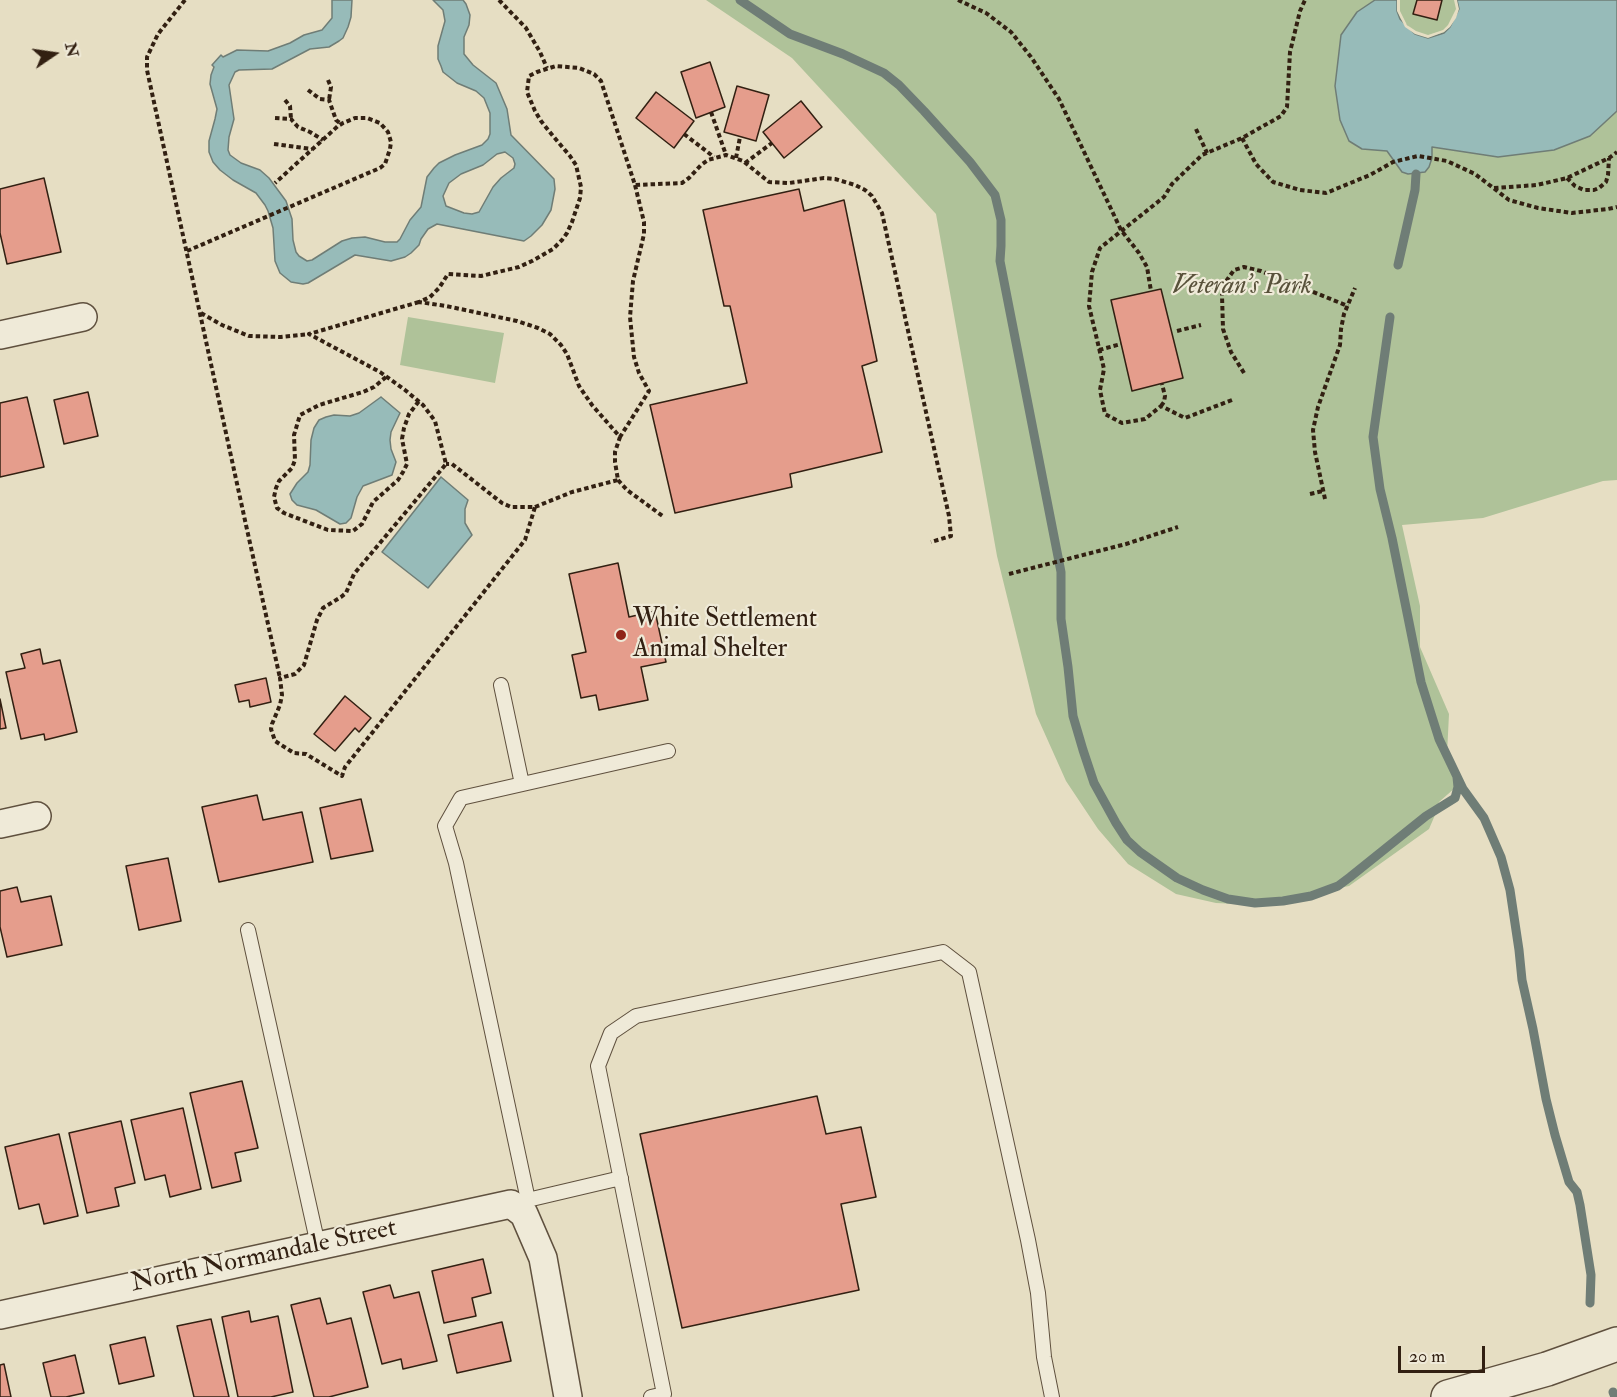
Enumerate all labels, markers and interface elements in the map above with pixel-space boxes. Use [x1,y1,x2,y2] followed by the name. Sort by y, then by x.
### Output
[24,24,84,84] north arrow
[60,41,83,59] text: N
[1172,271,1312,303] park label: Veteran's Park
[633,604,817,666] place label: White Settlement Animal Shelter
[614,628,628,642] marker: White Settlement Animal Shelter
[128,1214,400,1300] street label: North Normandale Street
[1401,1334,1488,1372] scale bar
[1409,1345,1445,1368] text: 20 m

